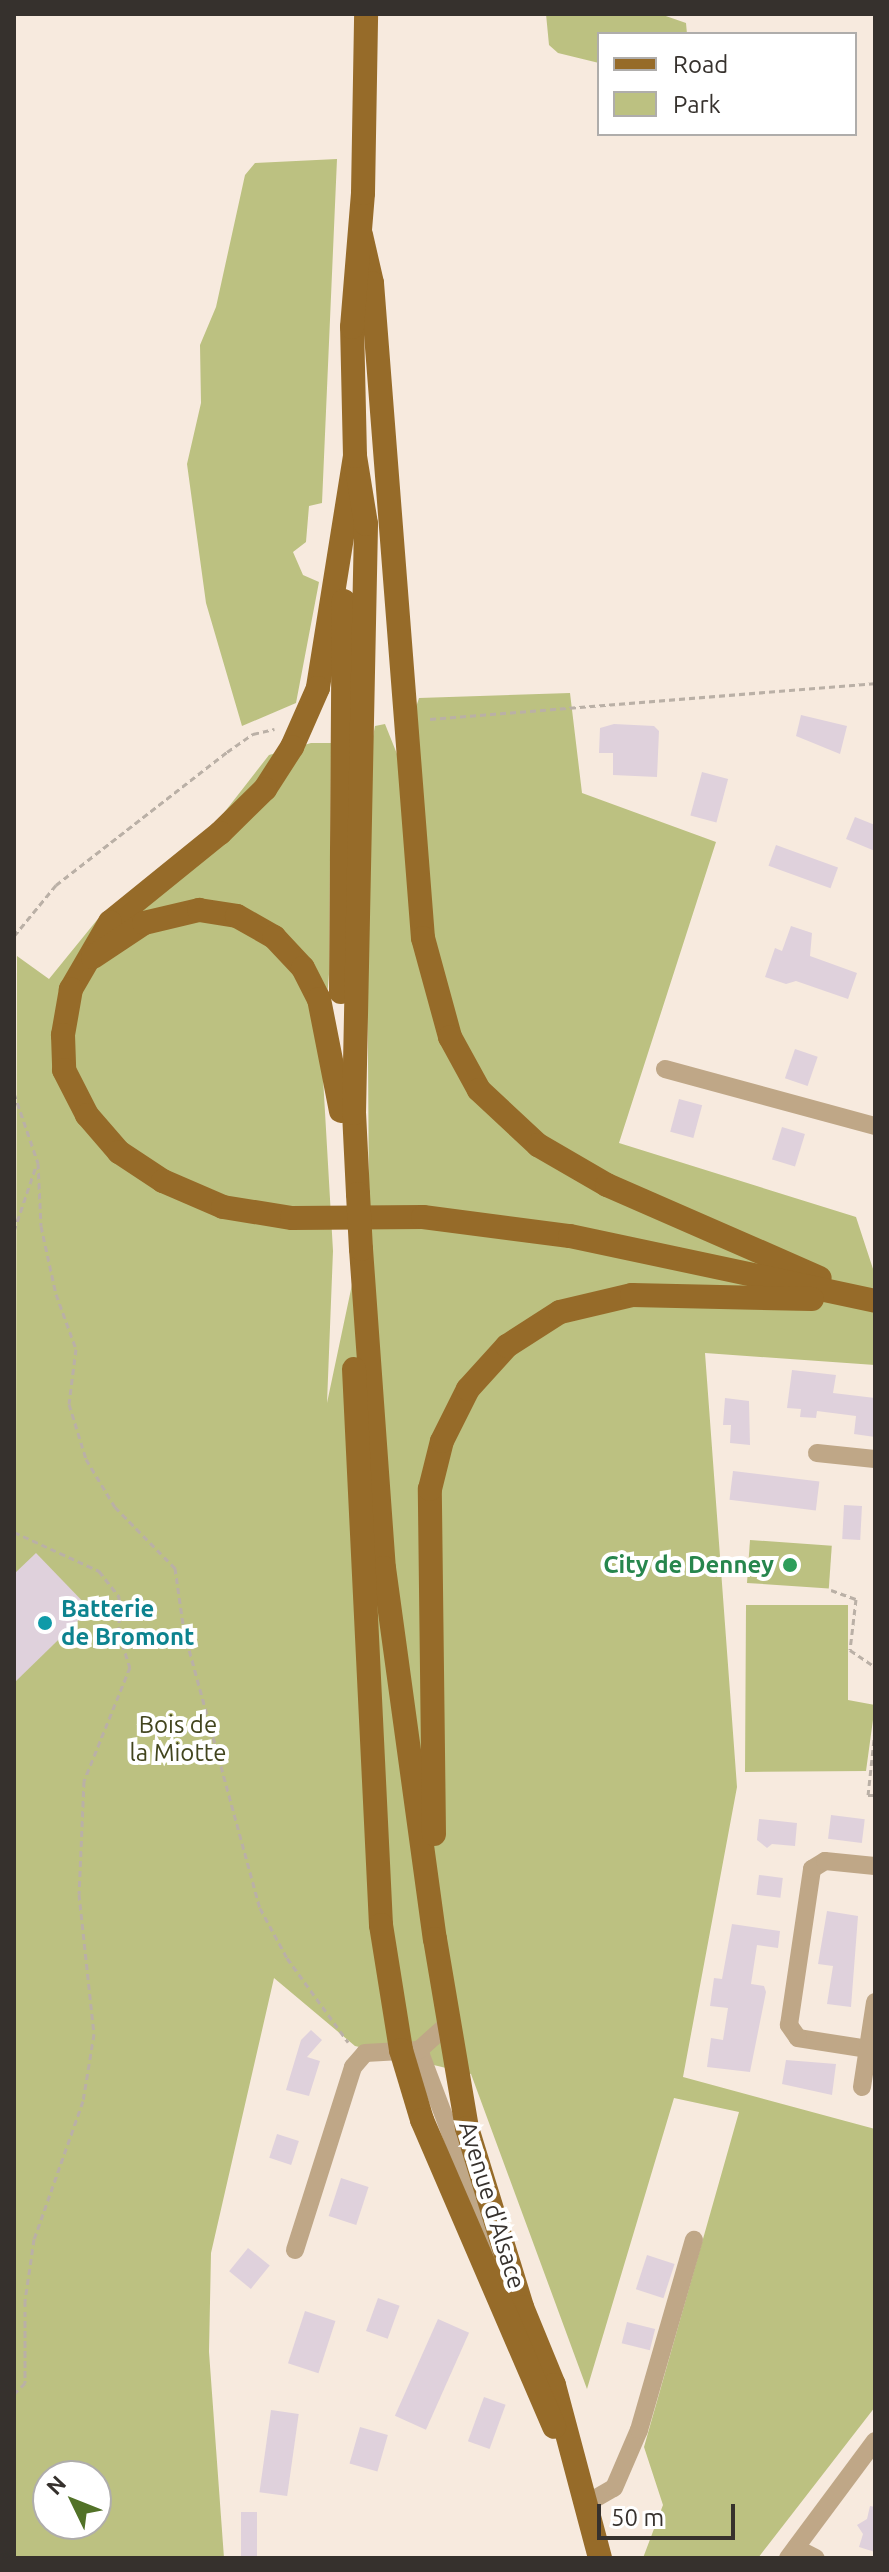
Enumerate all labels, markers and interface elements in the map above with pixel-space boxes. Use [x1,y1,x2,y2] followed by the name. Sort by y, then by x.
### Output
[597,32,857,136] legend
[673,51,728,78] text: Road
[673,91,721,118] text: Park
[603,1551,774,1579] place label: City de Denney
[781,1556,799,1574] marker: City de Denney
[61,1595,194,1651] place label: Batterie de Bromont
[36,1614,54,1632] marker: Batterie de Bromont
[130,1711,226,1767] park label: Bois de la Miotte
[453,2118,531,2292] street label: Avenue d'Alsace
[32,2460,112,2540] north arrow
[41,2470,70,2499] text: N
[601,2488,739,2538] scale bar
[611,2504,664,2531] text: 50 m

